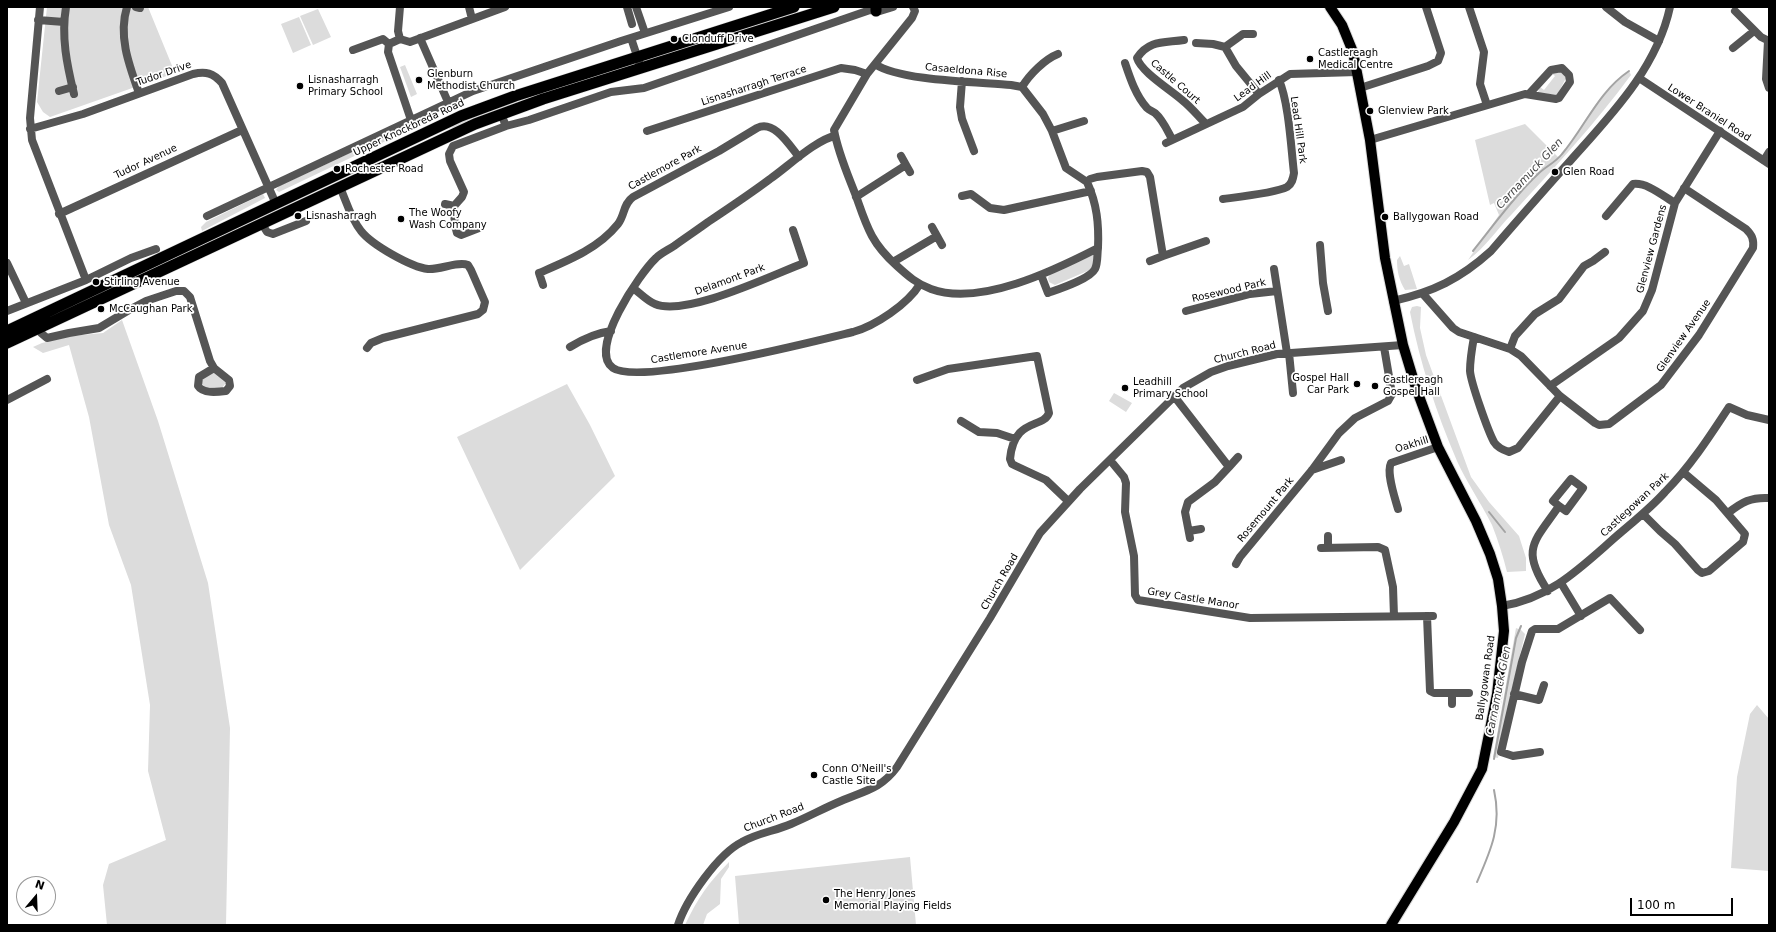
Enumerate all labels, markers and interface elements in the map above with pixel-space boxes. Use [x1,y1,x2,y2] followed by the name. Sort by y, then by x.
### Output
[682,33,754,45] place label: Clonduff Drive
[669,34,679,44] marker: Clonduff Drive
[1318,47,1393,70] place label: Castlereagh Medical Centre
[1305,54,1315,64] marker: Castlereagh Medical Centre
[1148,57,1202,107] street label: Castle Court
[135,59,193,89] street label: Tudor Drive
[924,61,1008,81] street label: Casaeldona Rise
[700,63,808,109] street label: Lisnasharragh Terrace
[427,68,515,92] place label: Glenburn Methodist Church
[1232,69,1274,105] street label: Lead Hill
[308,74,383,98] place label: Lisnasharragh Primary School
[414,75,424,85] marker: Glenburn Methodist Church
[295,81,305,91] marker: Lisnasharragh Primary School
[1665,82,1753,144] street label: Lower Braniel Road
[1287,96,1309,164] street label: Lead Hill Park
[352,97,466,159] street label: Upper Knockbreda Road
[1378,105,1449,117] place label: Glenview Park
[1365,106,1375,116] marker: Glenview Park
[1494,136,1566,212] water label: Carnamuck Glen
[113,142,179,182] street label: Tudor Avenue
[626,143,704,193] street label: Castlemore Park
[345,163,423,175] place label: Rochester Road
[332,164,342,174] marker: Rochester Road
[1563,166,1614,178] place label: Glen Road
[1550,167,1560,177] marker: Glen Road
[1634,203,1670,295] street label: Glenview Gardens
[409,207,487,230] place label: The Woofy Wash Company
[306,210,377,222] place label: Lisnasharragh
[293,211,303,221] marker: Lisnasharragh
[1393,211,1479,223] place label: Ballygowan Road
[1380,212,1390,222] marker: Ballygowan Road
[396,214,406,224] marker: The Woofy Wash Company
[693,262,767,298] street label: Delamont Park
[104,276,180,288] place label: Stirling Avenue
[91,277,101,287] marker: Stirling Avenue
[1191,277,1267,305] street label: Rosewood Park
[1654,297,1714,375] street label: Glenview Avenue
[109,303,193,315] place label: McCaughan Park
[96,304,106,314] marker: McCaughan Park
[650,339,748,367] street label: Castlemore Avenue
[1213,339,1277,367] street label: Church Road
[1292,372,1349,396] place label: Gospel Hall Car Park
[1383,374,1443,398] place label: Castlereagh Gospel Hall
[1133,376,1208,400] place label: Leadhill Primary School
[1352,379,1362,389] marker: Gospel Hall Car Park
[1370,381,1380,391] marker: Castlereagh Gospel Hall
[1120,383,1130,393] marker: Leadhill Primary School
[1394,434,1430,456] street label: Oakhill
[1598,470,1672,540] street label: Castlegowan Park
[1235,475,1297,545] street label: Rosemount Park
[979,551,1021,613] street label: Church Road
[1146,586,1240,612] street label: Grey Castle Manor
[1474,635,1498,721] street label: Ballygowan Road
[1484,645,1514,737] water label: Carnamuck Glen
[822,763,892,786] place label: Conn O'Neill's Castle Site
[809,770,819,780] marker: Conn O'Neill's Castle Site
[742,801,806,835] street label: Church Road
[16,876,56,916] north arrow
[33,877,46,893] text: N
[834,888,951,912] place label: The Henry Jones Memorial Playing Fields
[1632,890,1735,916] scale bar
[821,895,831,905] marker: The Henry Jones Memorial Playing Fields
[1637,898,1675,912] text: 100 m

